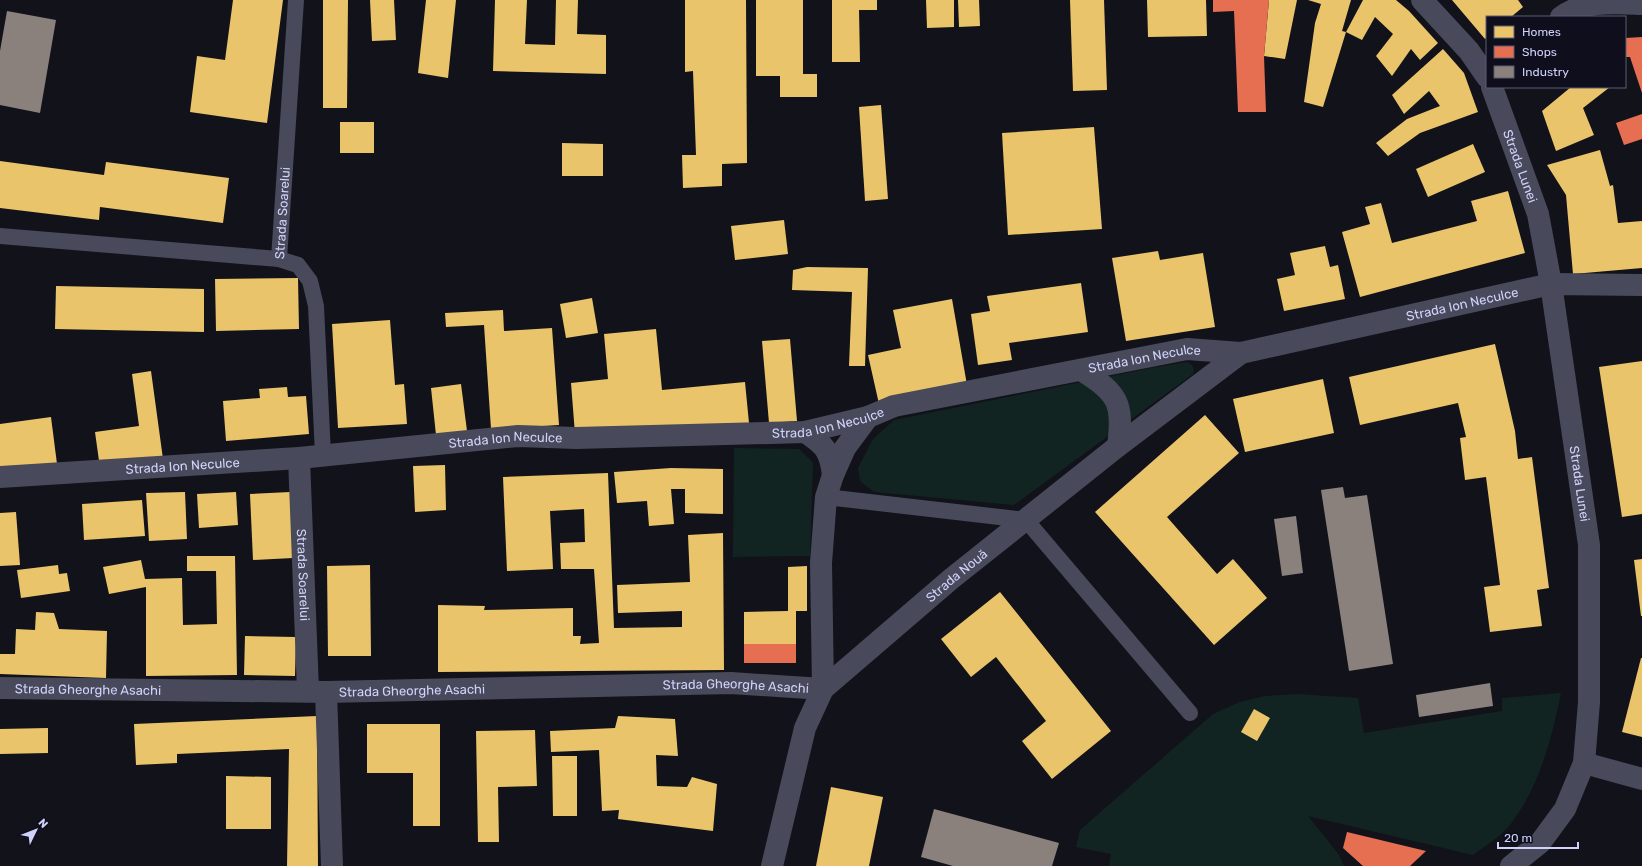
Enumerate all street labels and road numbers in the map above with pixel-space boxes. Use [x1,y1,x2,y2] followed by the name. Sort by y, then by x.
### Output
[1500,128,1540,205] street label: Strada Lunei
[272,167,293,260] street label: Strada Soarelui
[1405,285,1520,324] street label: Strada Ion Neculce
[1087,342,1201,376] street label: Strada Ion Neculce
[772,404,886,441] street label: Strada Ion Neculce
[448,429,563,451] street label: Strada Ion Neculce
[1567,445,1593,523] street label: Strada Lunei
[125,455,240,477] street label: Strada Ion Neculce
[294,528,312,621] street label: Strada Soarelui
[923,546,990,605] street label: Strada Nouă
[663,676,809,696] street label: Strada Gheorghe Asachi
[15,681,161,698] street label: Strada Gheorghe Asachi
[339,681,485,700] street label: Strada Gheorghe Asachi

